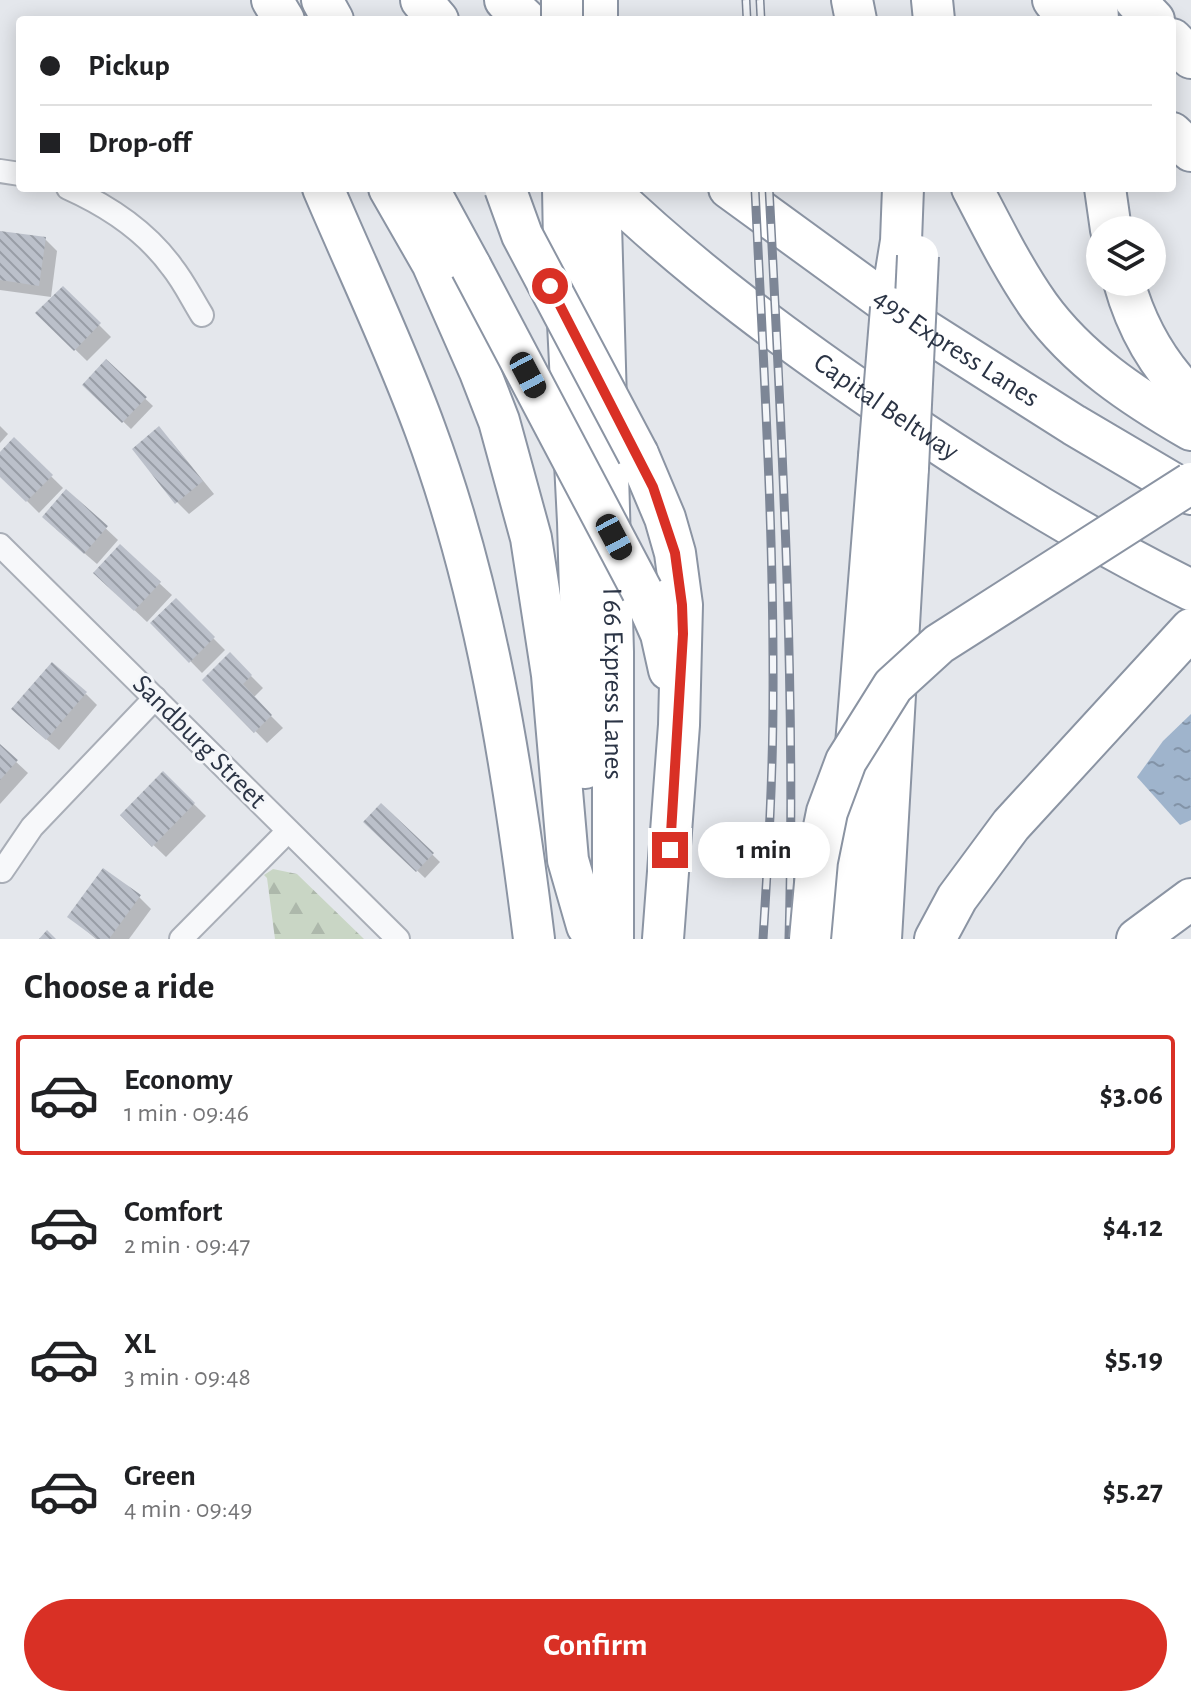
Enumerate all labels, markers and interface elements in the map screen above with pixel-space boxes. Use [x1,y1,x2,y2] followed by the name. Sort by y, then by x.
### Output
[88,51,170,81] text: Pickup
[88,128,191,158] text: Drop-off
[1086,216,1166,296] map controls
[1086,216,1166,296] button: layers
[532,268,568,304] route start
[868,284,1044,413] street label: 495 Express Lanes
[506,348,550,402] car
[808,348,963,466] street label: Capital Beltway
[592,510,636,564] car
[597,587,627,780] street label: I 66 Express Lanes
[127,670,271,814] street label: Sandburg Street
[698,822,830,878] callout: 1 min
[652,832,688,868] route end
[737,837,791,863] text: 1 min
[24,969,214,1005] text: Choose a ride
[28,1059,100,1131] icon: car
[124,1065,233,1095] text: Economy
[1100,1080,1163,1110] text: $3.06
[124,1100,249,1126] text: 1 min · 09:46
[28,1191,100,1263] icon: car
[124,1197,223,1227] text: Comfort
[1103,1212,1163,1242] text: $4.12
[124,1232,250,1258] text: 2 min · 09:47
[28,1323,100,1395] icon: car
[124,1329,156,1359] text: XL
[1104,1344,1163,1374] text: $5.19
[124,1364,251,1390] text: 3 min · 09:48
[28,1455,100,1527] icon: car
[124,1461,196,1491] text: Green
[1103,1476,1163,1506] text: $5.27
[124,1496,252,1522] text: 4 min · 09:49
[24,1599,1167,1691] button: Confirm

